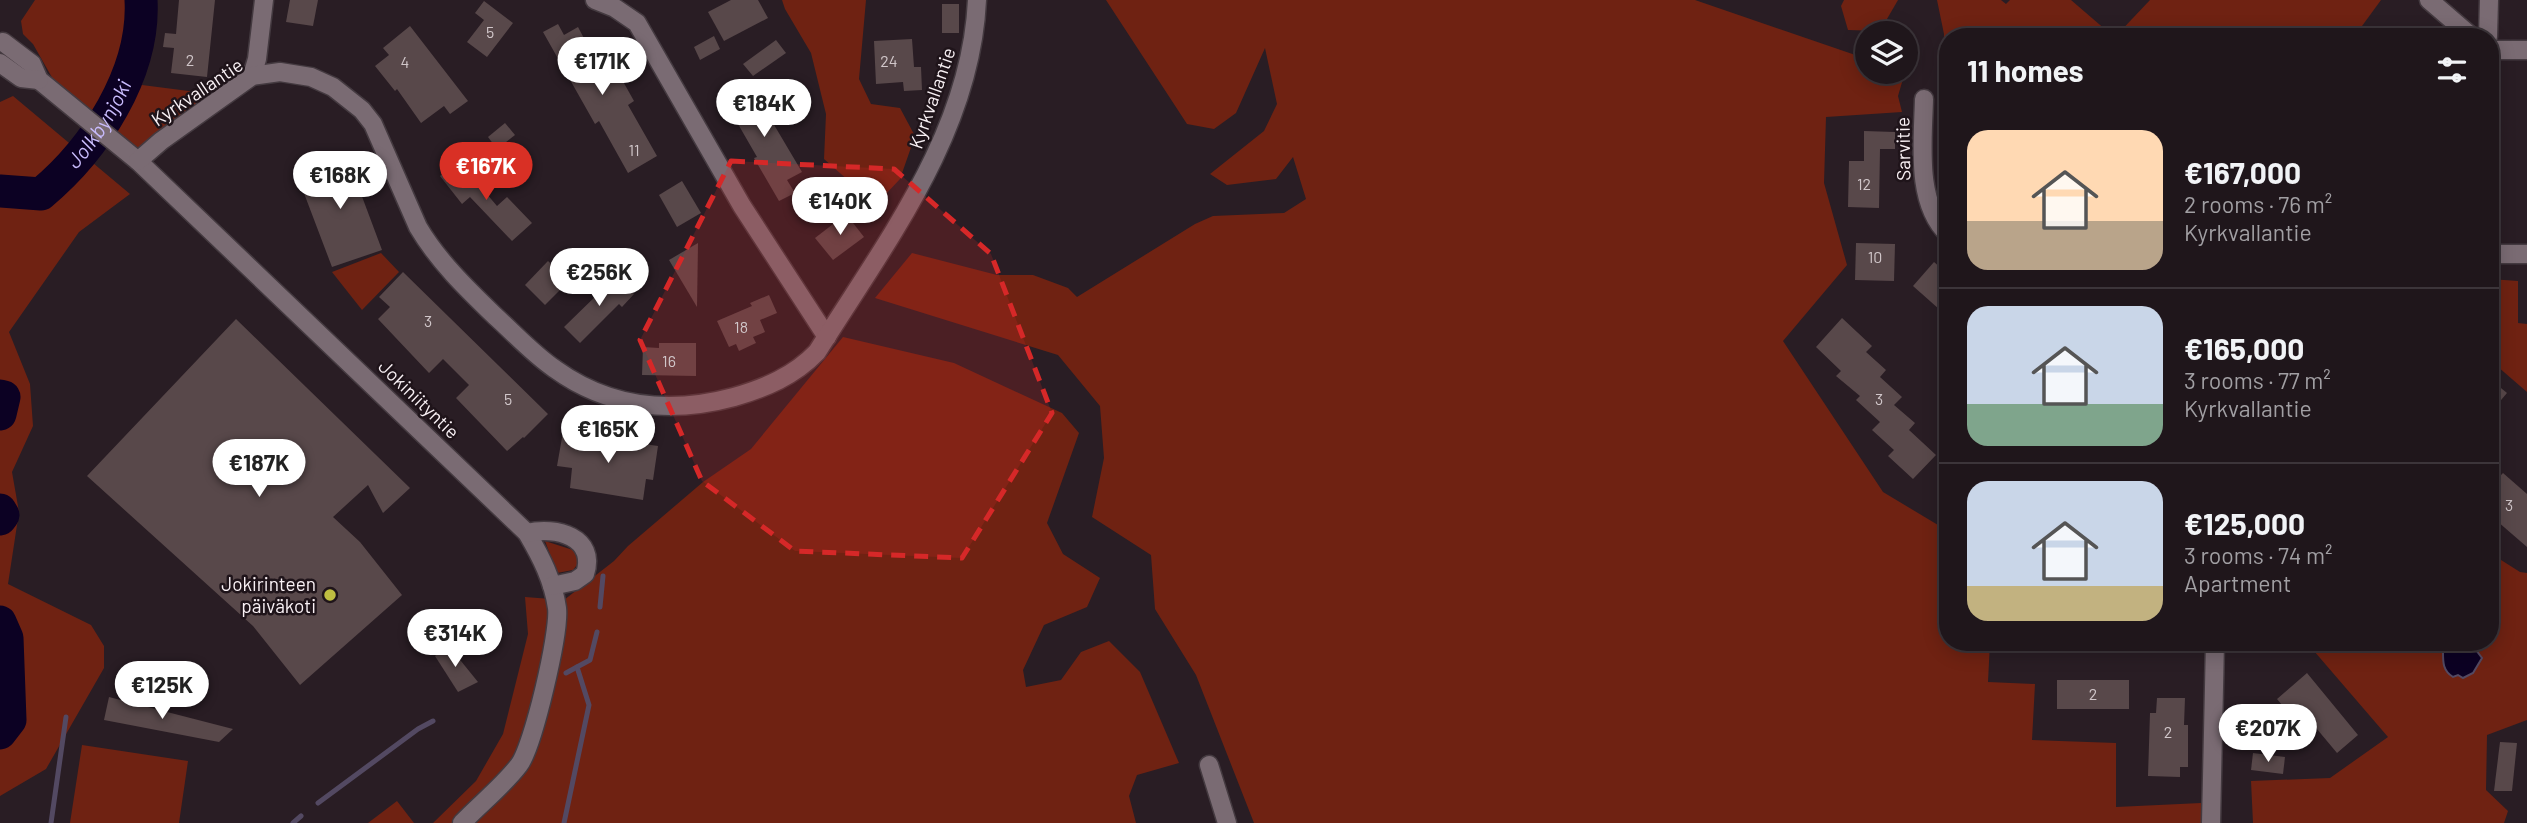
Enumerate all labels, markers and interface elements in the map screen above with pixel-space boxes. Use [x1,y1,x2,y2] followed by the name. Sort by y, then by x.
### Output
[1855,21,1918,84] map controls
[1855,21,1918,84] button: layers
[486,22,494,41] house number: 5
[553,38,651,97] pin: €171K
[903,44,960,151] street label: Kyrkvallantie
[574,46,630,74] text: €171K
[186,50,194,69] house number: 2
[880,51,898,70] house number: 24
[2433,51,2471,89] icon: filters
[401,52,409,71] house number: 4
[1967,52,2084,88] text: 11 homes
[147,53,247,131] street label: Kyrkvallantie
[60,75,136,173] water label: Jolkbynjoki
[715,80,813,139] pin: €184K
[732,88,796,116] text: €184K
[1890,117,1915,181] street label: Sarvitie
[628,140,640,159] house number: 11
[437,142,535,202] pin: €167K
[456,151,516,179] text: €167K
[291,152,389,211] pin: €168K
[2184,154,2301,190] text: €167,000
[2023,158,2107,242] icon: home
[309,160,371,188] text: €168K
[1857,174,1871,193] house number: 12
[791,177,889,237] pin: €140K
[808,186,872,214] text: €140K
[2184,190,2332,218] text: 2 rooms · 76 m²
[2184,218,2312,246] text: Kyrkvallantie
[1868,247,1882,266] house number: 10
[550,248,648,308] pin: €256K
[566,257,632,285] text: €256K
[424,311,432,330] house number: 3
[734,317,748,336] house number: 18
[2184,330,2304,366] text: €165,000
[2023,334,2107,418] icon: home
[662,351,676,370] house number: 16
[374,354,465,443] street label: Jokiniityntie
[2184,366,2331,394] text: 3 rooms · 77 m²
[504,389,512,408] house number: 5
[1875,389,1883,408] house number: 3
[2184,394,2312,422] text: Kyrkvallantie
[559,406,657,465] pin: €165K
[577,414,639,442] text: €165K
[210,440,308,499] pin: €187K
[229,448,289,476] text: €187K
[2505,495,2513,514] house number: 3
[2184,505,2305,541] text: €125,000
[2023,509,2107,593] icon: home
[2184,541,2333,569] text: 3 rooms · 74 m²
[2184,569,2291,597] text: Apartment
[221,572,316,617] place label: Jokirinteen päiväkoti
[322,587,338,603] marker: Jokirinteen päiväkoti
[406,610,504,669] pin: €314K
[423,618,487,646] text: €314K
[113,662,211,721] pin: €125K
[131,670,193,698] text: €125K
[2089,684,2097,703] house number: 2
[2219,704,2317,764] pin: €207K
[2235,713,2301,741] text: €207K
[2164,722,2172,741] house number: 2

